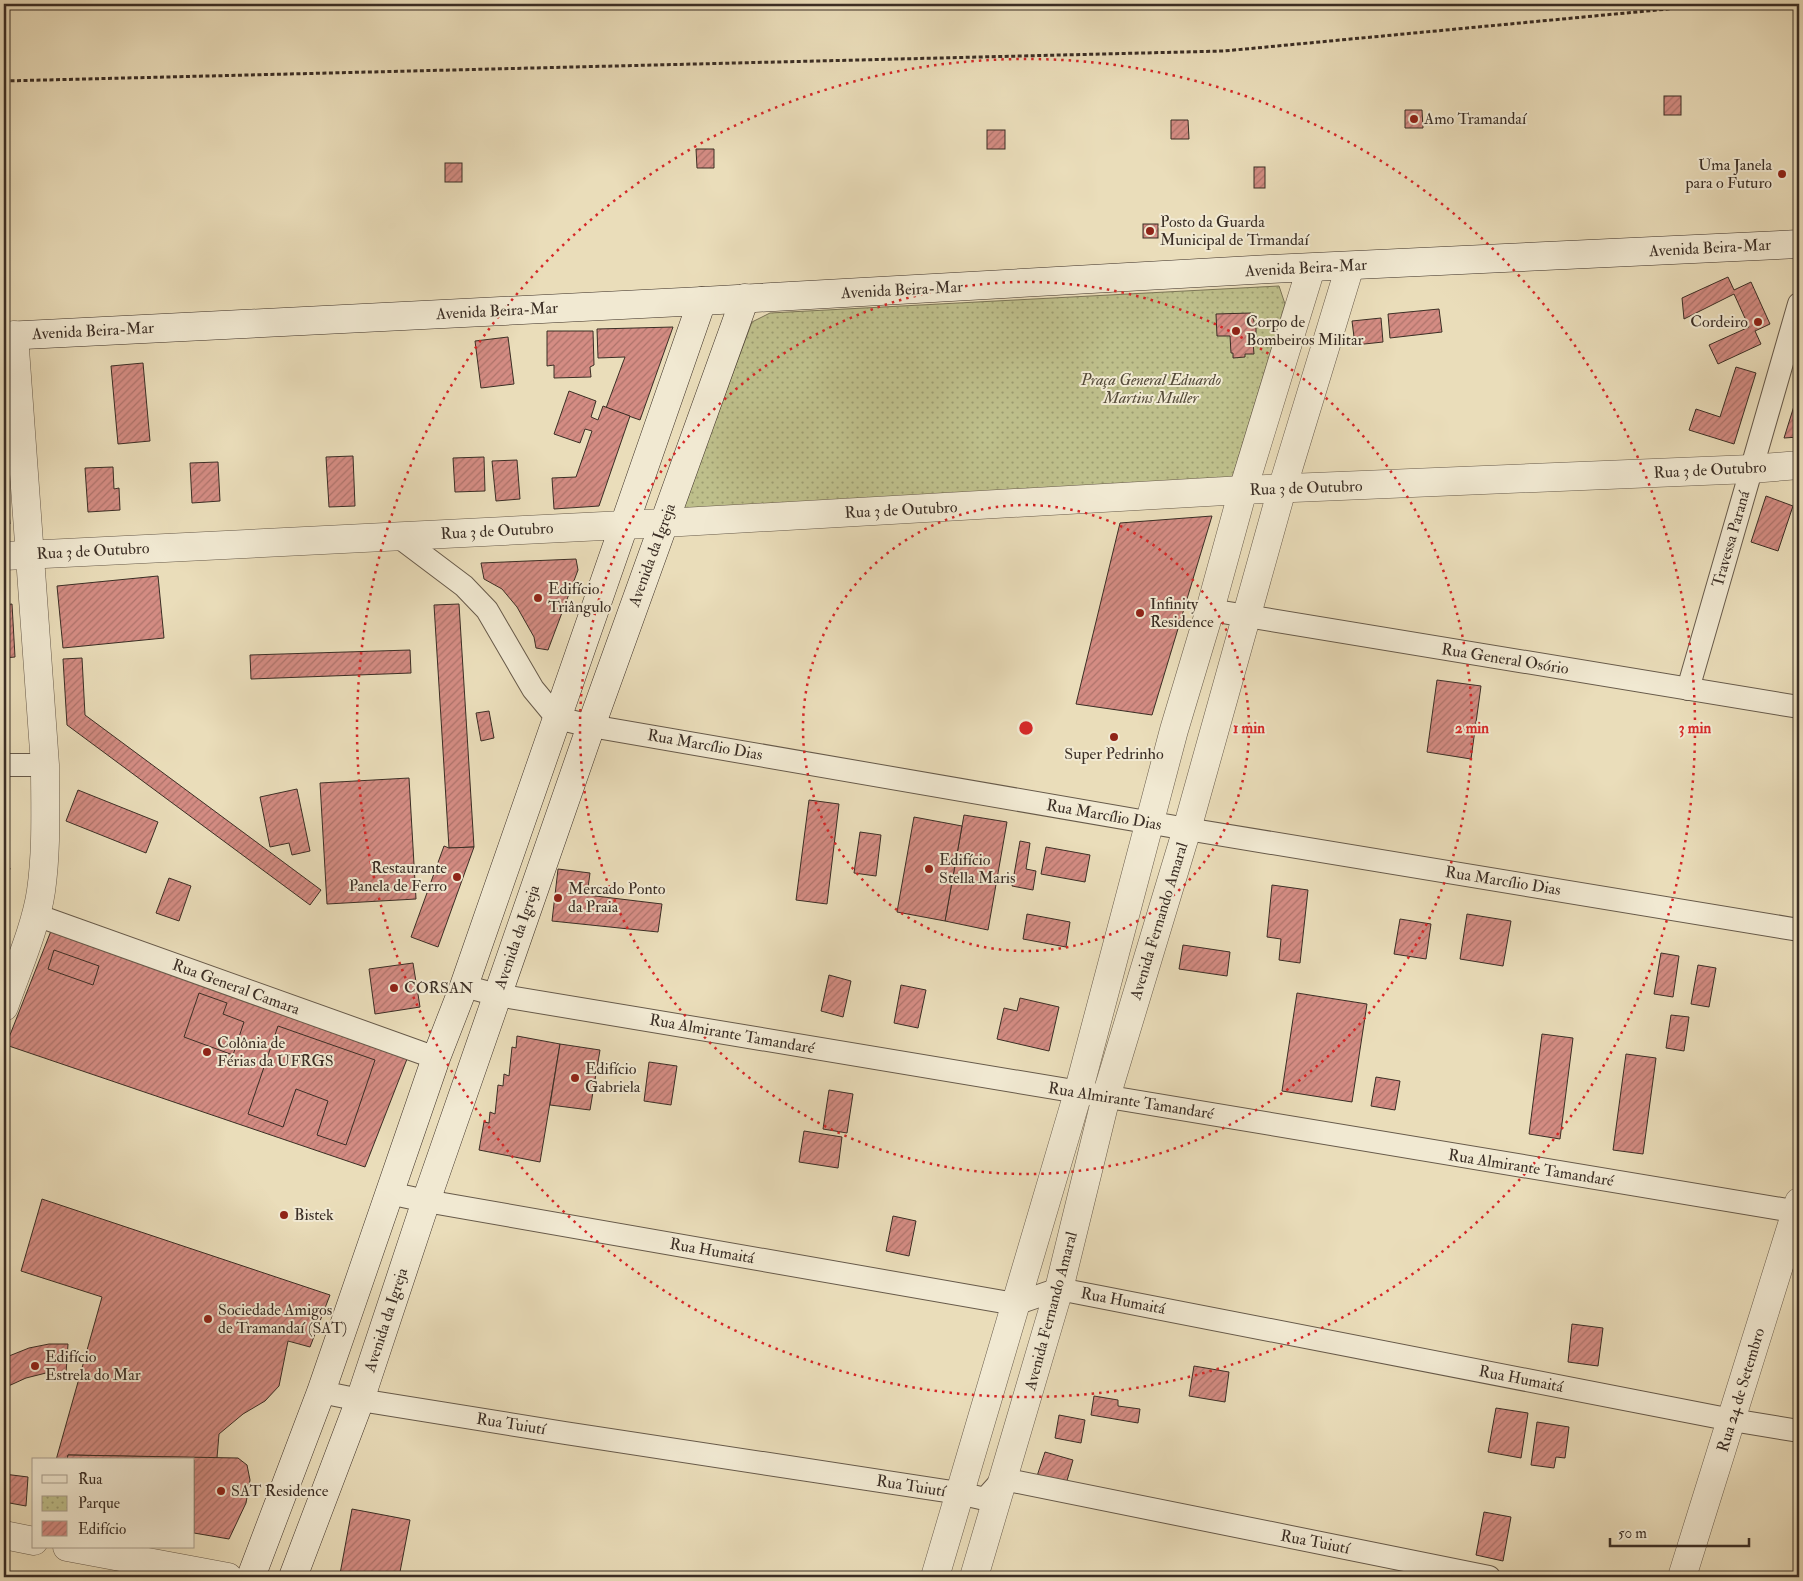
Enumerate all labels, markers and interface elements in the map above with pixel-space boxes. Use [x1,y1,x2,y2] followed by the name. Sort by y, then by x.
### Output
[1423,109,1528,129] place label: Amo Tramandaí
[1408,113,1420,125] marker: Amo Tramandaí
[1684,155,1772,194] place label: Uma Janela para o Futuro
[1776,168,1788,180] marker: Uma Janela para o Futuro
[1160,212,1310,251] place label: Posto da Guarda Municipal de Trmandaí
[1144,225,1156,237] marker: Posto da Guarda Municipal de Trmandaí
[1647,235,1772,261] street label: Avenida Beira-Mar
[1243,255,1368,281] street label: Avenida Beira-Mar
[839,277,964,303] street label: Avenida Beira-Mar
[434,298,559,324] street label: Avenida Beira-Mar
[1246,312,1364,350] place label: Corpo de Bombeiros Militar
[1690,312,1748,332] place label: Cordeiro
[1752,316,1764,328] marker: Cordeiro
[30,318,155,344] street label: Avenida Beira-Mar
[1230,325,1242,337] marker: Corpo de Bombeiros Militar
[1080,370,1222,408] park label: Praça General Eduardo Martins Muller
[1653,457,1767,483] street label: Rua 3 de Outubro
[1249,476,1363,500] street label: Rua 3 de Outubro
[1708,488,1754,590] street label: Travessa Paraná
[844,497,958,523] street label: Rua 3 de Outubro
[624,500,680,610] street label: Avenida da Igreja
[440,518,554,544] street label: Rua 3 de Outubro
[36,538,150,564] street label: Rua 3 de Outubro
[548,579,612,617] place label: Edifício Triângulo
[532,592,544,604] marker: Edifício Triângulo
[1150,594,1214,632] place label: Infinity Residence
[1134,607,1146,619] marker: Infinity Residence
[1440,639,1570,679] street label: Rua General Osório
[1017,719,1035,737] centre of rings
[1233,719,1265,738] text: 1 min
[1455,719,1489,738] text: 2 min
[1679,719,1711,738] text: 3 min
[646,725,764,765] street label: Rua Marcílio Dias
[1108,731,1120,743] marker: Super Pedrinho
[1064,744,1164,765] place label: Super Pedrinho
[1045,795,1163,835] street label: Rua Marcílio Dias
[1125,840,1192,1003] street label: Avenida Fernando Amaral
[939,850,1016,888] place label: Edifício Stella Maris
[349,858,447,896] place label: Restaurante Panela de Ferro
[1444,862,1562,900] street label: Rua Marcílio Dias
[923,863,935,875] marker: Edifício Stella Maris
[451,871,463,883] marker: Restaurante Panela de Ferro
[568,879,666,917] place label: Mercado Ponto da Praia
[490,882,544,993] street label: Avenida da Igreja
[552,892,564,904] marker: Mercado Ponto da Praia
[169,955,303,1020] street label: Rua General Camara
[404,978,474,998] place label: CORSAN
[388,982,400,994] marker: CORSAN
[648,1010,816,1058] street label: Rua Almirante Tamandaré
[217,1033,334,1071] place label: Colônia de Férias da UFRGS
[201,1046,213,1058] marker: Colônia de Férias da UFRGS
[585,1059,641,1097] place label: Edifício Gabriela
[569,1072,581,1084] marker: Edifício Gabriela
[1047,1078,1215,1124] street label: Rua Almirante Tamandaré
[1447,1145,1615,1191] street label: Rua Almirante Tamandaré
[294,1205,334,1225] place label: Bistek
[278,1209,290,1221] marker: Bistek
[1020,1229,1082,1394] street label: Avenida Fernando Amaral
[668,1234,756,1268] street label: Rua Humaitá
[359,1265,412,1376] street label: Avenida da Igreja
[1079,1283,1167,1319] street label: Rua Humaitá
[218,1300,347,1338] place label: Sociedade Amigos de Tramandaí (SAT)
[202,1313,214,1325] marker: Sociedade Amigos de Tramandaí (SAT)
[1713,1325,1769,1454] street label: Rua 24 de Setembro
[45,1347,141,1385] place label: Edifício Estrela do Mar
[29,1360,41,1372] marker: Edifício Estrela do Mar
[1477,1361,1565,1397] street label: Rua Humaitá
[475,1409,549,1440] street label: Rua Tuiutí
[32,1458,195,1548] legend
[78,1470,103,1489] text: Rua
[875,1471,949,1502] street label: Rua Tuiutí
[231,1481,329,1501] place label: SAT Residence
[215,1485,227,1497] marker: SAT Residence
[78,1494,120,1513] text: Parque
[1610,1516,1749,1548] scale bar
[78,1520,126,1539] text: Edifício
[1618,1524,1647,1543] text: 50 m
[1279,1526,1353,1559] street label: Rua Tuiutí

